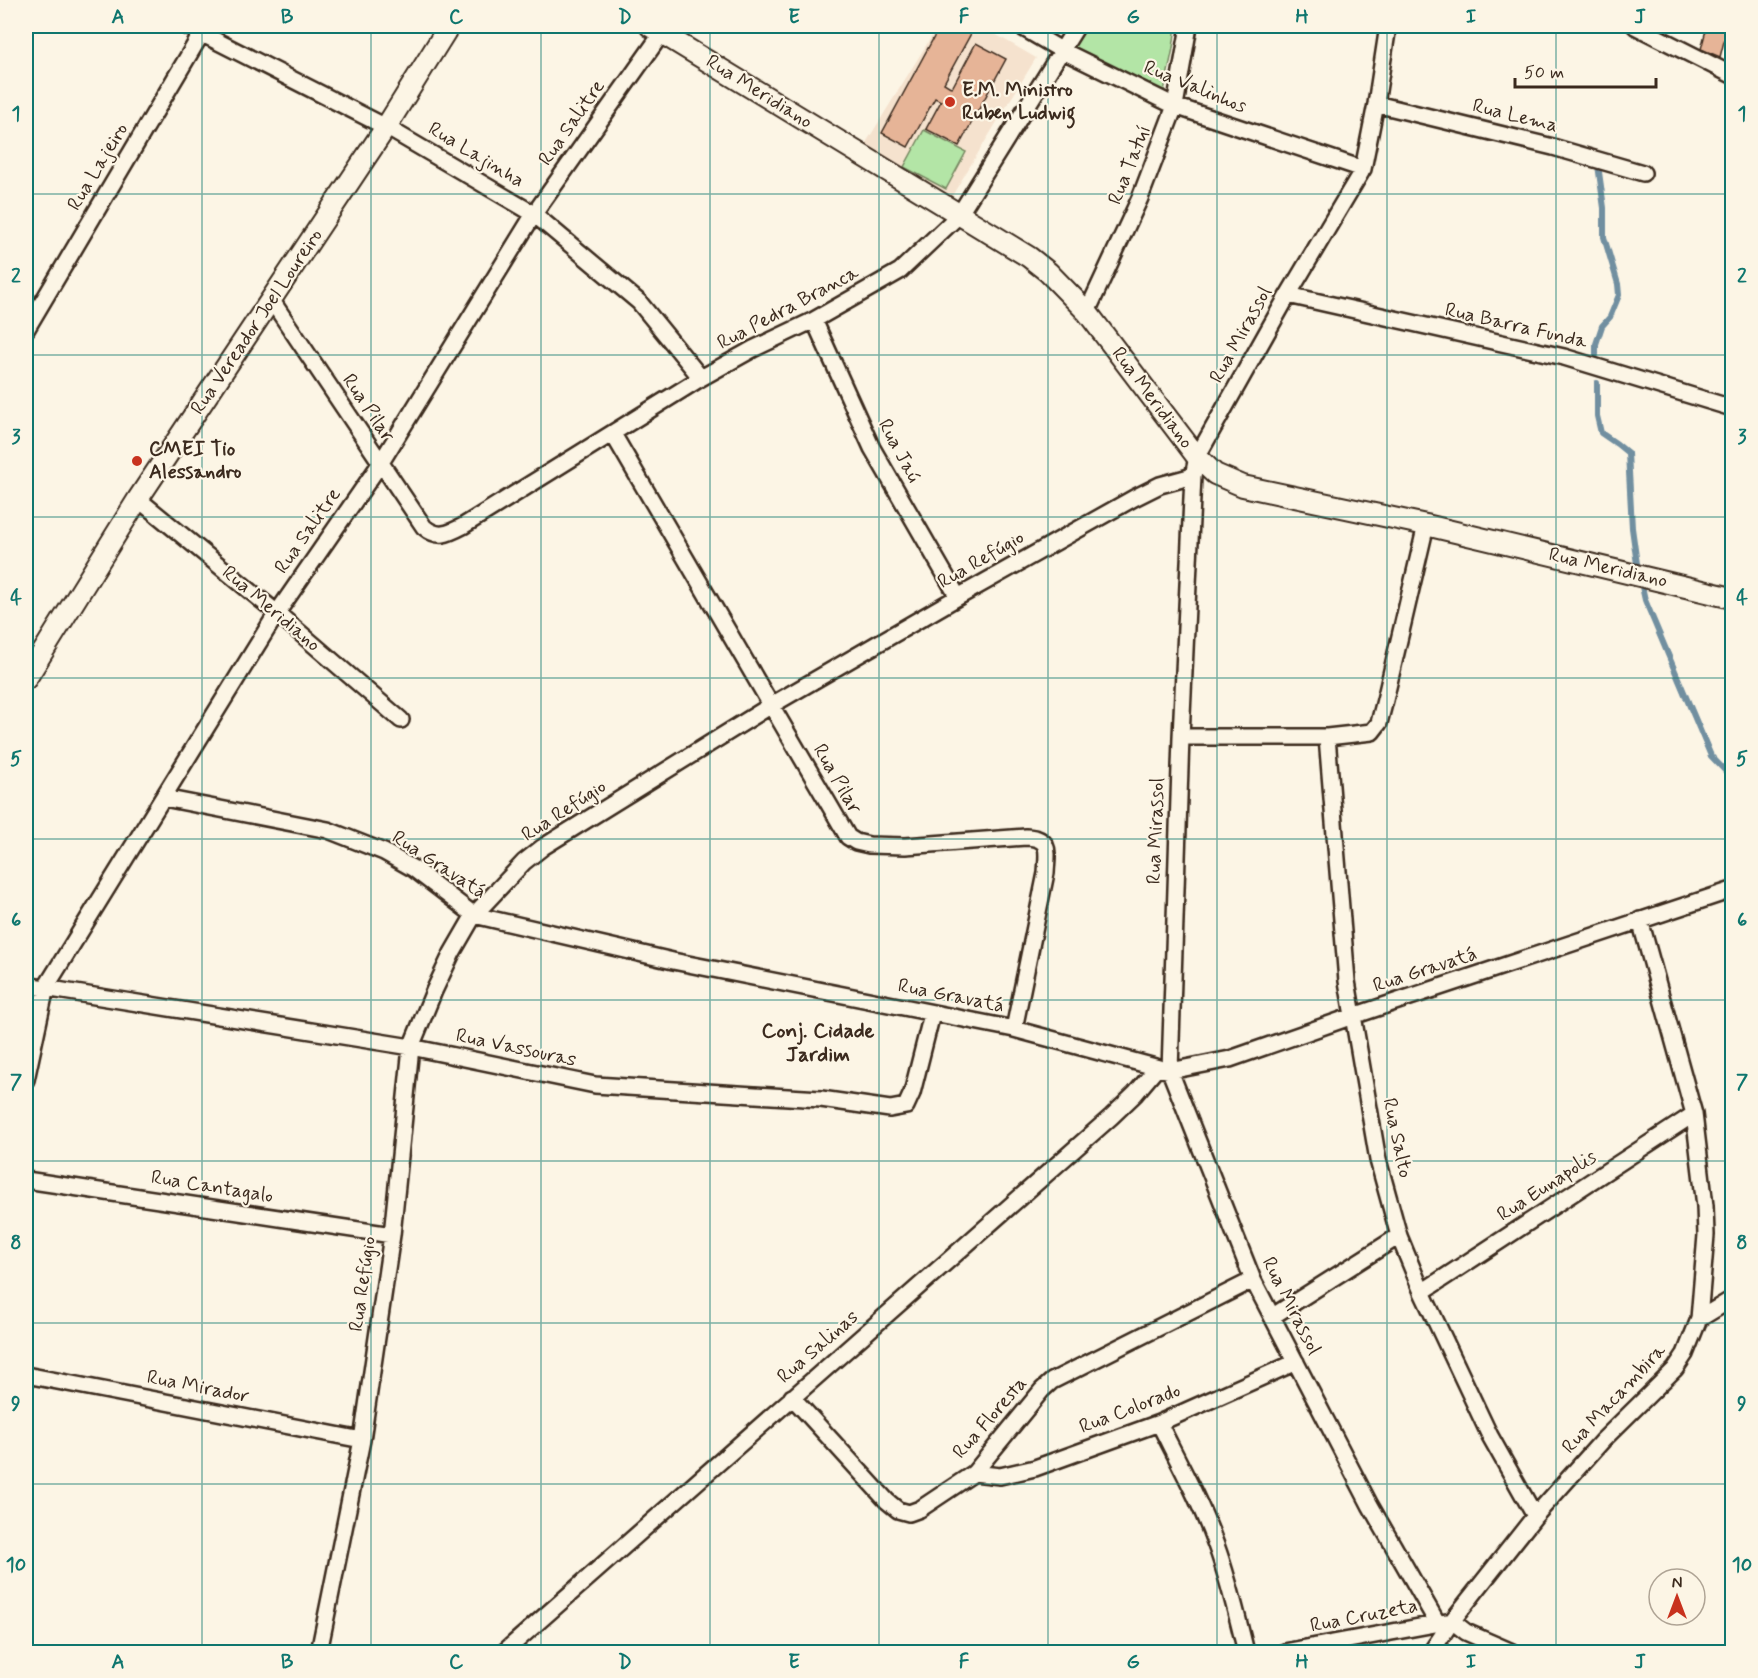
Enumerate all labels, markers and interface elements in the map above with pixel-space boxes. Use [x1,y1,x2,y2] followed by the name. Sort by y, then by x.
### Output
[111,4,125,31] text: A
[281,4,294,31] text: B
[449,4,464,31] text: C
[618,4,632,31] text: D
[788,4,800,31] text: E
[959,4,970,31] text: F
[1126,4,1140,31] text: G
[1295,4,1309,31] text: H
[1466,4,1476,31] text: I
[1634,4,1646,31] text: J
[700,48,818,136] street label: Rua Meridiano
[1515,51,1656,89] scale bar
[1139,54,1251,120] street label: Rua Valinhos
[1524,61,1564,85] text: 50 m
[532,74,612,171] street label: Rua Salitre
[962,77,1076,129] place label: E.M. Ministro Ruben Ludwig
[1470,92,1560,140] street label: Rua Lema
[943,95,957,109] marker: E.M. Ministro Ruben Ludwig
[12,101,20,128] text: 1
[1738,101,1746,128] text: 1
[423,116,529,194] street label: Rua Lajinha
[61,118,135,216] street label: Rua Lajeiro
[1102,121,1158,209] street label: Rua Tatuí
[185,224,329,420] street label: Rua Vereador Joel Loureiro
[713,259,864,357] street label: Rua Pedra Branca
[11,263,21,290] text: 2
[1737,263,1747,290] text: 2
[1203,282,1279,388] street label: Rua Mirassol
[1442,296,1591,356] street label: Rua Barra Funda
[1105,341,1199,455] street label: Rua Meridiano
[335,369,401,448] street label: Rua Pilar
[871,414,927,488] street label: Rua Jaú
[11,424,21,451] text: 3
[1737,424,1747,451] text: 3
[149,436,241,486] place label: CMEI Tio Alessandro
[130,454,144,468] marker: CMEI Tio Alessandro
[268,482,348,579] street label: Rua Salitre
[933,524,1029,596] street label: Rua Refúgio
[1546,541,1670,595] street label: Rua Meridiano
[216,560,326,658] street label: Rua Meridiano
[10,585,22,612] text: 4
[1736,585,1748,612] text: 4
[806,739,868,820] street label: Rua Pilar
[10,746,22,773] text: 5
[1736,746,1748,773] text: 5
[516,774,612,848] street label: Rua Refúgio
[1141,777,1171,885] street label: Rua Mirassol
[386,824,492,906] street label: Rua Gravatá
[11,907,21,934] text: 6
[1737,907,1747,934] text: 6
[1370,940,1480,1000] street label: Rua Gravatá
[895,972,1007,1020] street label: Rua Gravatá
[761,1017,875,1069] district label: Conj. Cidade Jardim
[453,1022,579,1074] street label: Rua Vassouras
[10,1069,22,1096] text: 7
[1736,1069,1748,1096] text: 7
[1375,1095,1419,1181] street label: Rua Salto
[1492,1144,1602,1228] street label: Rua Eunapolis
[149,1164,275,1210] street label: Rua Cantagalo
[10,1230,22,1257] text: 8
[1736,1230,1748,1257] text: 8
[343,1235,383,1333] street label: Rua Refúgio
[1255,1252,1327,1360] street label: Rua Mirassol
[771,1304,865,1390] street label: Rua Salinas
[1556,1337,1673,1460] street label: Rua Macambira
[144,1364,252,1410] street label: Rua Mirador
[947,1371,1033,1465] street label: Rua Floresta
[1075,1377,1185,1441] street label: Rua Colorado
[11,1391,21,1418] text: 9
[1737,1391,1747,1418] text: 9
[6,1552,26,1579] text: 10
[1732,1552,1752,1579] text: 10
[1647,1567,1707,1627] north arrow
[1672,1573,1682,1594] text: N
[1308,1592,1420,1640] street label: Rua Cruzeta
[111,1649,125,1676] text: A
[281,1649,294,1676] text: B
[449,1649,464,1676] text: C
[618,1649,632,1676] text: D
[788,1649,800,1676] text: E
[959,1649,970,1676] text: F
[1126,1649,1140,1676] text: G
[1295,1649,1309,1676] text: H
[1466,1649,1476,1676] text: I
[1634,1649,1646,1676] text: J

